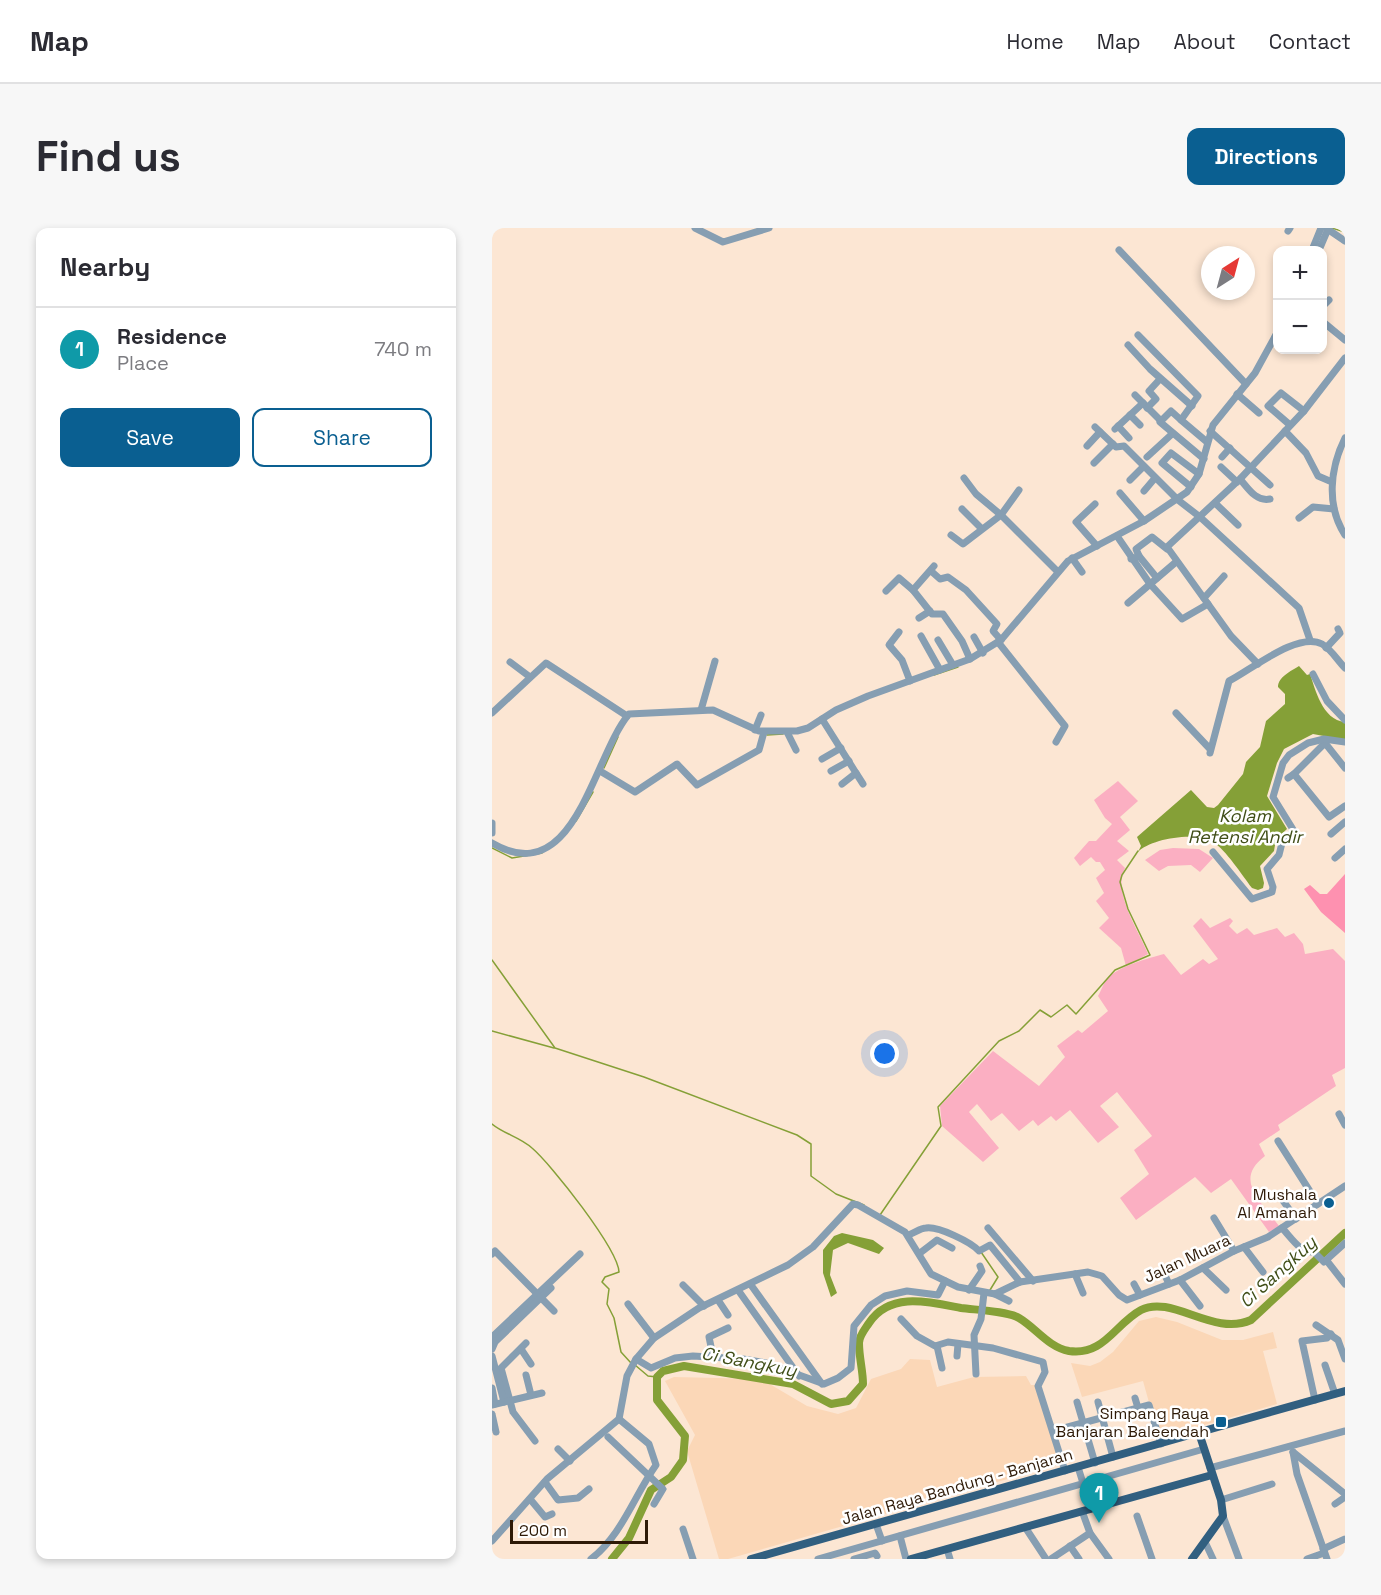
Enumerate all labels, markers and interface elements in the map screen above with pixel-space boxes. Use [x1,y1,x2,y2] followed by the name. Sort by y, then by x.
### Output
[30,23,89,59] text: Map
[1006,28,1064,55] text: Home
[1097,28,1141,55] text: Map
[1174,28,1236,55] text: About
[1269,28,1351,55] text: Contact
[1187,128,1345,185] button: Directions
[36,130,181,183] text: Find us
[1201,246,1255,300] north arrow
[1273,246,1327,354] map controls
[1273,246,1327,300] button: +
[60,250,150,284] text: Nearby
[1273,300,1327,354] button: −
[117,322,227,350] text: Residence
[75,336,84,362] text: 1
[374,336,432,362] text: 740 m
[117,350,169,376] text: Place
[60,408,240,467] button: Save
[252,408,432,467] button: Share
[1188,804,1305,848] water label: Kolam Retensi Andir
[870,1039,899,1068] your location
[1237,1184,1317,1223] place label: Mushala Al Amanah
[1322,1196,1336,1210] marker: Mushala Al Amanah
[1141,1229,1234,1288] street label: Jalan Muara
[1234,1230,1322,1312] water label: Ci Sangkuy
[700,1341,799,1382] water label: Ci Sangkuy
[1056,1403,1209,1442] place label: Simpang Raya Banjaran Baleendah
[1214,1415,1228,1429] marker: Simpang Raya Banjaran Baleendah
[839,1443,1075,1530] street label: Jalan Raya Bandung - Banjaran
[1080,1474,1118,1523] pin: 1
[510,1517,648,1544] scale bar
[519,1520,567,1541] text: 200 m

